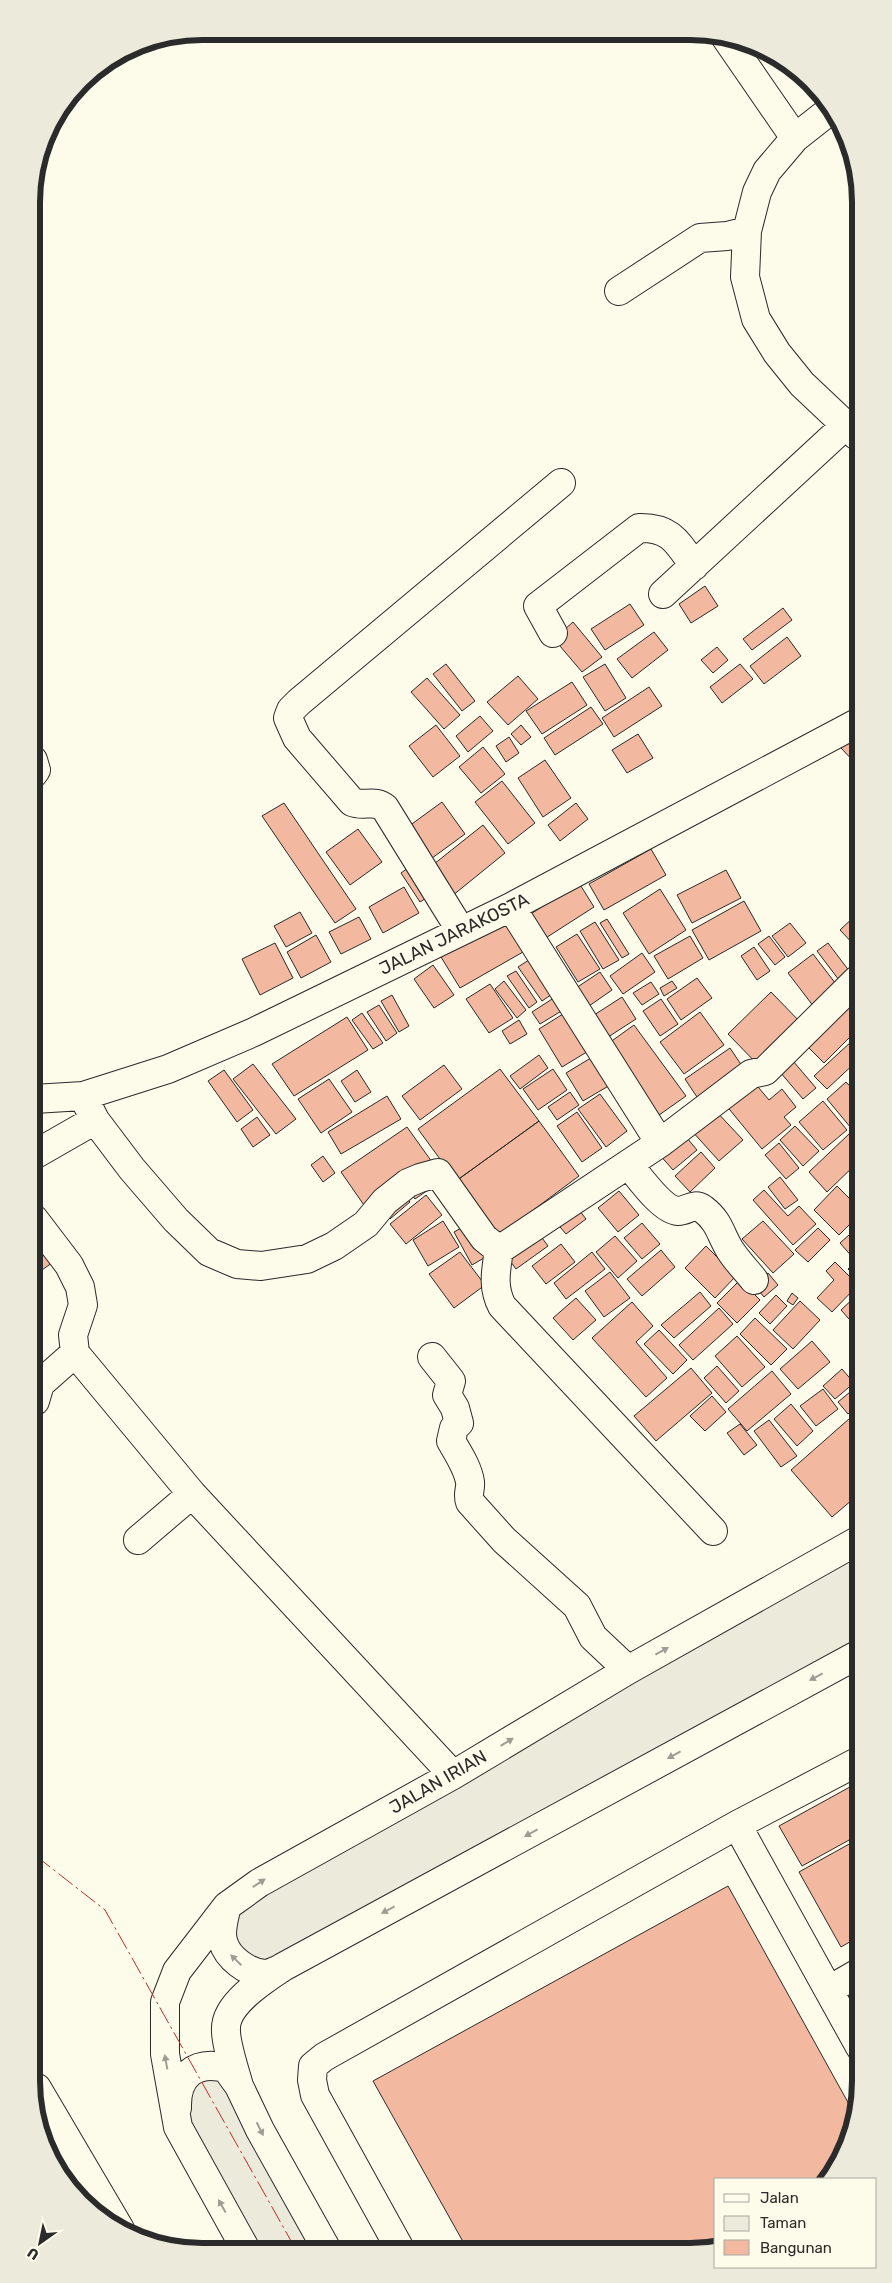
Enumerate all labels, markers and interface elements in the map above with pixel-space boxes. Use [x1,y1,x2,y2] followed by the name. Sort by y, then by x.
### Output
[375,888,533,980] street label: JALAN JARAKOSTA
[655,1647,670,1655] one-way arrow
[809,1673,824,1681] one-way arrow
[501,1738,514,1747] one-way arrow
[385,1745,491,1819] street label: JALAN IRIAN
[666,1751,681,1759] one-way arrow
[524,1828,537,1837] one-way arrow
[253,1878,266,1887] one-way arrow
[381,1906,395,1914] one-way arrow
[230,1954,242,1966] one-way arrow
[162,2054,170,2070] one-way arrow
[256,2122,264,2137] one-way arrow
[714,2178,877,2268] legend
[760,2189,799,2207] text: Jalan
[217,2199,226,2212] one-way arrow
[760,2214,806,2232] text: Taman
[15,2218,65,2268] north arrow
[760,2239,832,2257] text: Bangunan
[24,2244,42,2263] text: U

